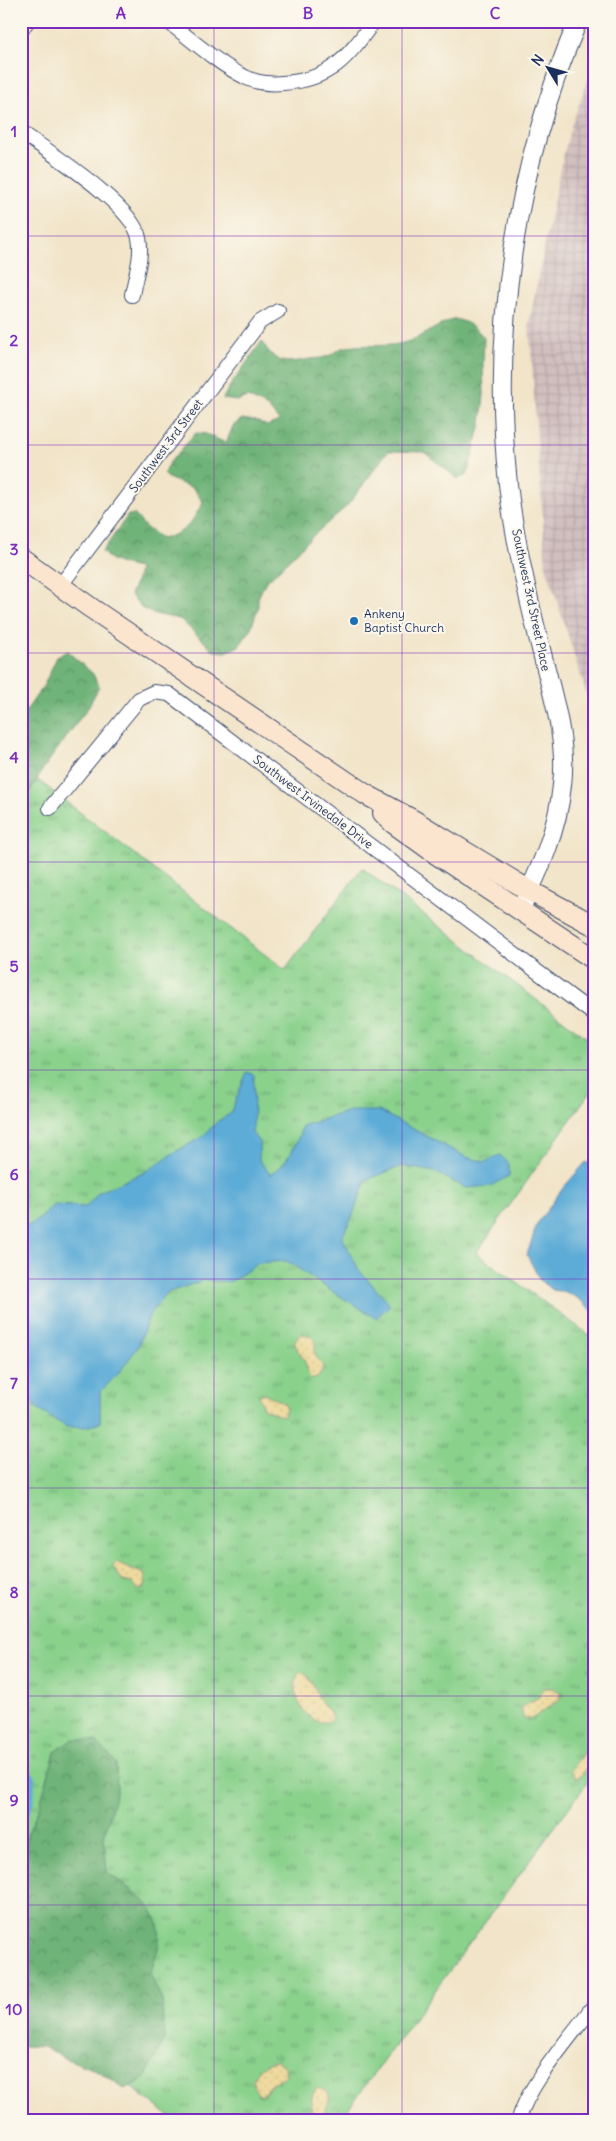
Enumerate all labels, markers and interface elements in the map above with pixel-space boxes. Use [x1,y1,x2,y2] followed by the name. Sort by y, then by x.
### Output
[116,3,126,23] text: A
[303,3,314,23] text: B
[490,3,501,23] text: C
[524,42,574,92] north arrow
[528,51,548,69] text: N
[11,121,17,141] text: 1
[10,330,19,350] text: 2
[126,396,206,495] street label: Southwest 3rd Street
[509,527,554,672] street label: Southwest 3rd Street Place
[9,539,19,559] text: 3
[364,606,444,635] place label: Ankeny Baptist Church
[348,615,360,627] marker: Ankeny Baptist Church
[9,747,19,767] text: 4
[251,752,376,851] street label: Southwest Irvinedale Drive
[9,956,19,976] text: 5
[9,1164,19,1184] text: 6
[10,1373,18,1393] text: 7
[9,1582,19,1602] text: 8
[9,1790,19,1810] text: 9
[6,1999,22,2019] text: 10

